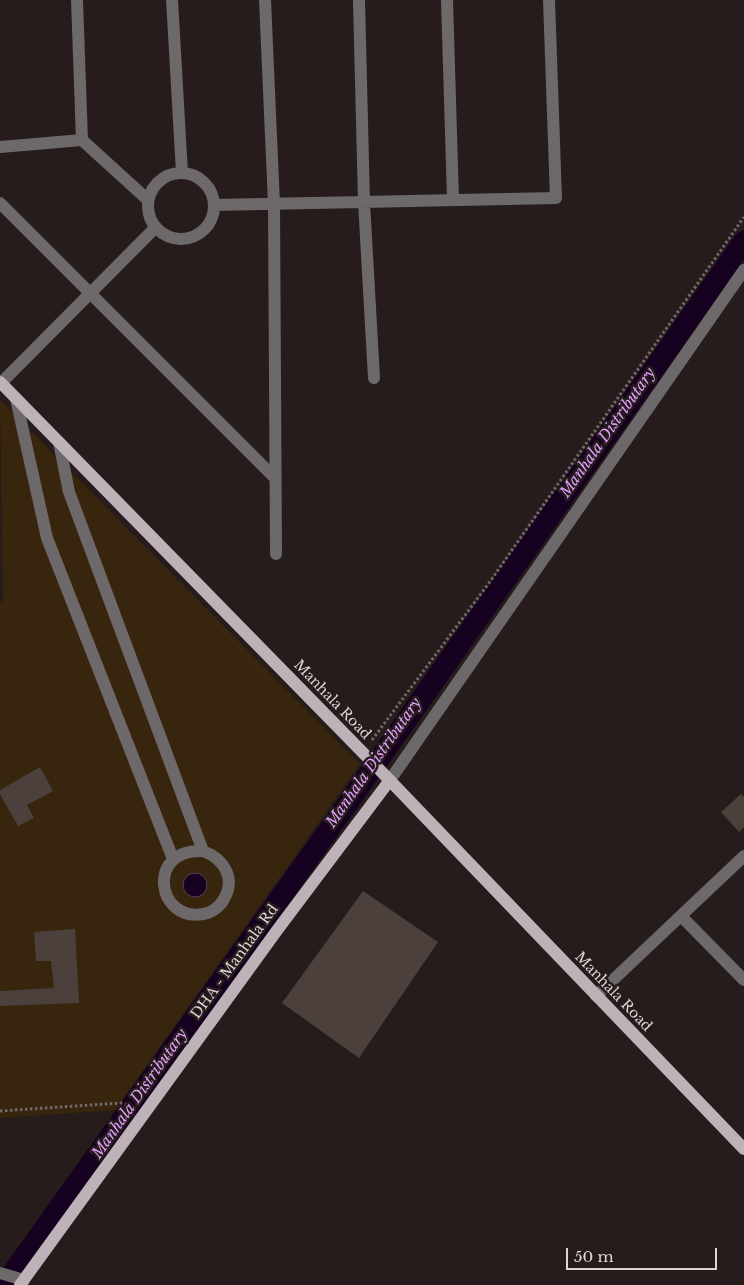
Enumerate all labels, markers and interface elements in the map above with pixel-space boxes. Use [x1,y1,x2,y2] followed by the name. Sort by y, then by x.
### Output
[557,365,659,501] water label: Manhala Distributary
[290,657,374,743] street label: Manhala Road
[323,695,425,831] water label: Manhala Distributary
[188,902,282,1022] street label: DHA - Manhala Rd
[571,949,655,1035] street label: Manhala Road
[89,1026,191,1162] water label: Manhala Distributary
[569,1238,720,1270] scale bar
[574,1247,614,1266] text: 50 m

